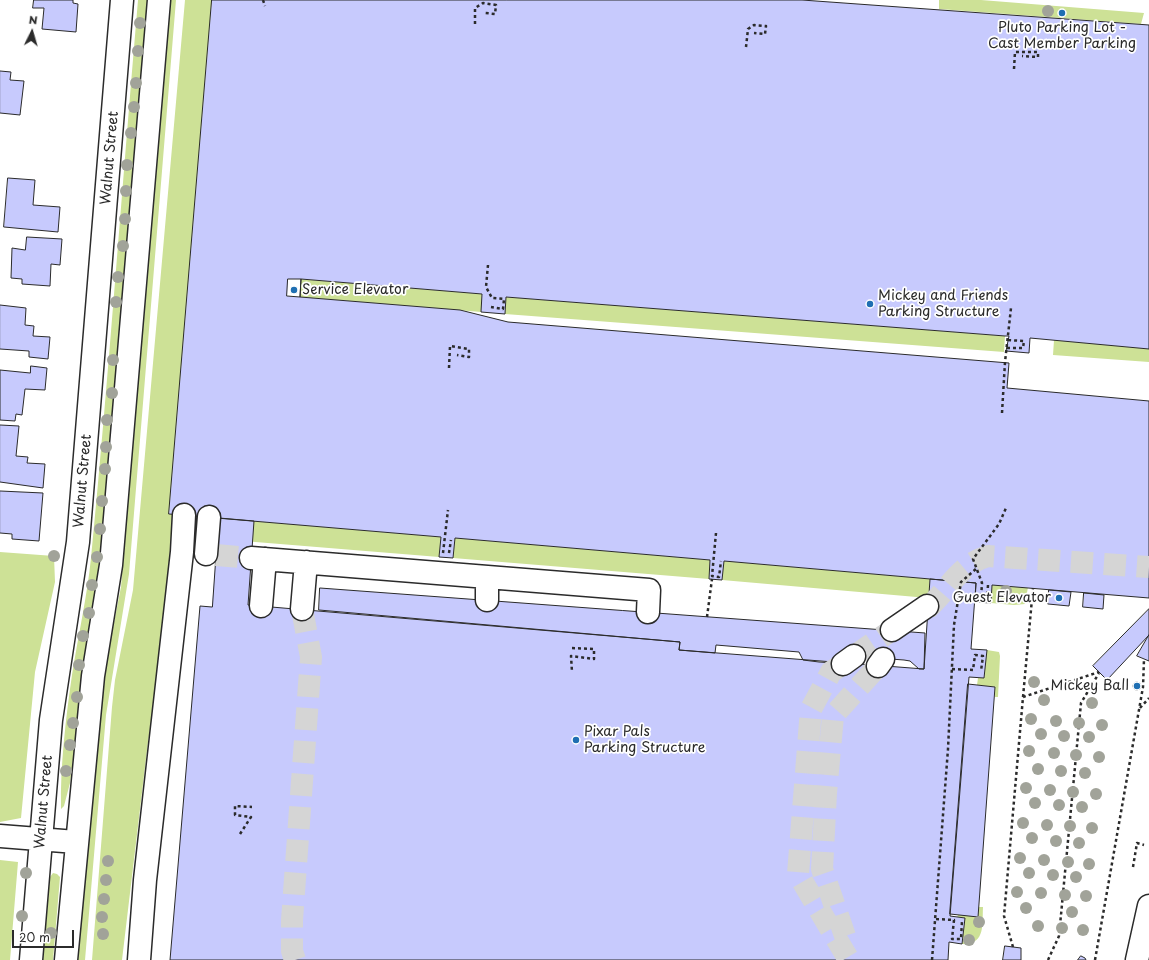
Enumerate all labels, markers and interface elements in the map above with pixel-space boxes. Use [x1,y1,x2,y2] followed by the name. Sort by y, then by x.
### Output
[1057,8,1067,18] marker: Pluto Parking Lot - Cast Member Parking
[28,11,38,28] text: N
[12,12,52,52] north arrow
[988,20,1136,52] place label: Pluto Parking Lot - Cast Member Parking
[98,110,122,206] street label: Walnut Street
[302,282,408,298] place label: Service Elevator
[289,285,299,295] marker: Service Elevator
[878,288,1008,320] place label: Mickey and Friends Parking Structure
[865,299,875,309] marker: Mickey and Friends Parking Structure
[71,433,95,529] street label: Walnut Street
[953,590,1051,606] place label: Guest Elevator
[1054,593,1064,603] marker: Guest Elevator
[1051,678,1129,694] place label: Mickey Ball
[1132,681,1142,691] marker: Mickey Ball
[584,724,705,756] place label: Pixar Pals Parking Structure
[571,735,581,745] marker: Pixar Pals Parking Structure
[32,754,56,850] street label: Walnut Street
[14,922,76,948] scale bar
[19,928,50,946] text: 20 m

